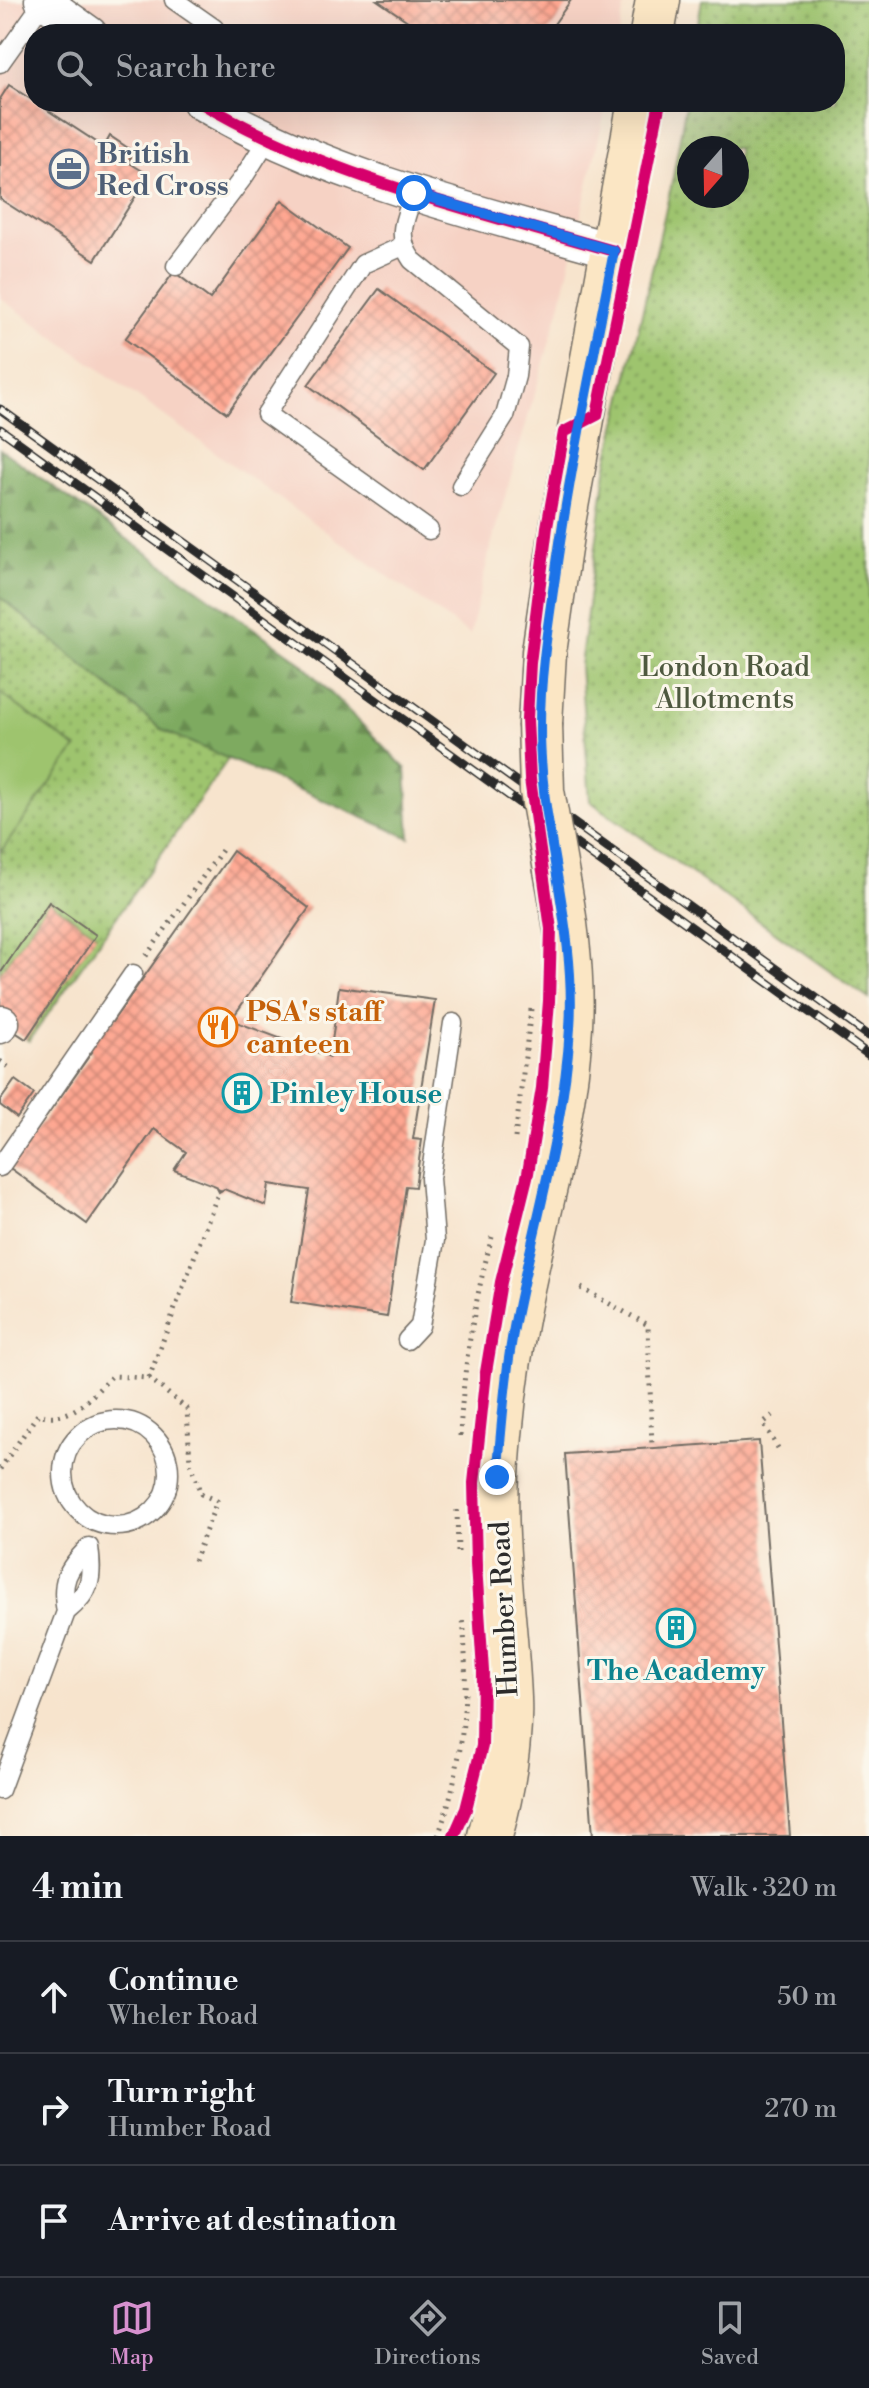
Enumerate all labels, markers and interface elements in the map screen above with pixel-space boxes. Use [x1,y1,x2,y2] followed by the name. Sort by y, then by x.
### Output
[24,24,845,112] search box
[52,46,96,90] icon: search
[116,49,276,87] text: Search here
[677,136,749,208] north arrow
[97,137,229,204] place label: British Red Cross
[48,148,90,190] office icon: British Red Cross
[396,175,432,211] route start
[640,650,810,717] park label: London Road Allotments
[246,995,385,1062] place label: PSA's staff canteen
[197,1006,239,1048] restaurant icon: PSA's staff canteen
[221,1072,263,1114] building icon: Pinley House
[270,1077,442,1112] place label: Pinley House
[479,1459,515,1495] route end
[482,1520,527,1698] street label: Humber Road
[655,1607,697,1649] building icon: The Academy
[587,1654,766,1689] place label: The Academy
[32,1867,123,1909] text: 4 min
[691,1872,837,1904] text: Walk · 320 m
[108,1962,239,2000] text: Continue
[32,1975,76,2019] icon: ahead
[777,1981,837,2013] text: 50 m
[108,2000,258,2032] text: Wheler Road
[108,2074,255,2112] text: Turn right
[32,2087,76,2131] icon: right
[764,2093,837,2125] text: 270 m
[108,2112,271,2144] text: Humber Road
[32,2199,76,2243] icon: arrive
[108,2202,397,2240] text: Arrive at destination
[110,2296,154,2371] tab: Map
[375,2296,481,2371] tab: Directions
[701,2296,759,2371] tab: Saved

